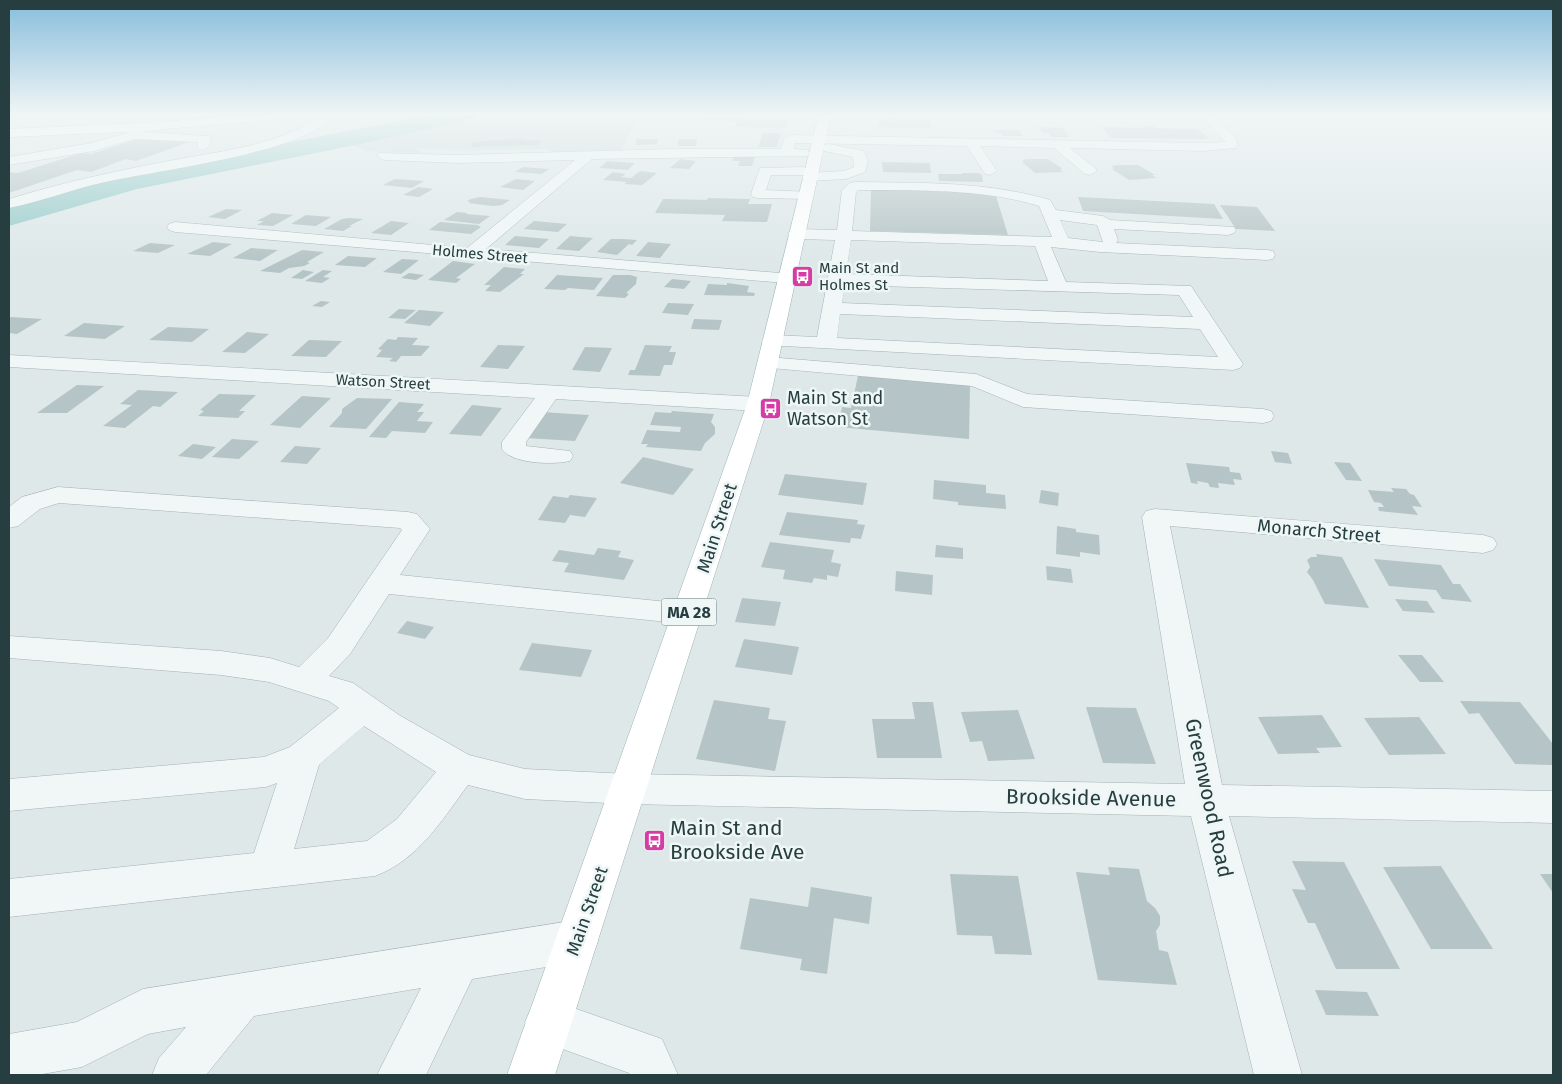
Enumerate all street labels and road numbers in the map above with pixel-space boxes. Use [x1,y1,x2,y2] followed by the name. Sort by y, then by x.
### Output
[431,241,529,267] street label: Holmes Street
[335,371,431,393] street label: Watson Street
[692,480,742,576] street label: Main Street
[1256,515,1382,547] street label: Monarch Street
[662,598,716,626] road number: MA 28
[1179,716,1239,880] street label: Greenwood Road
[1006,784,1176,812] street label: Brookside Avenue
[561,863,613,959] street label: Main Street

